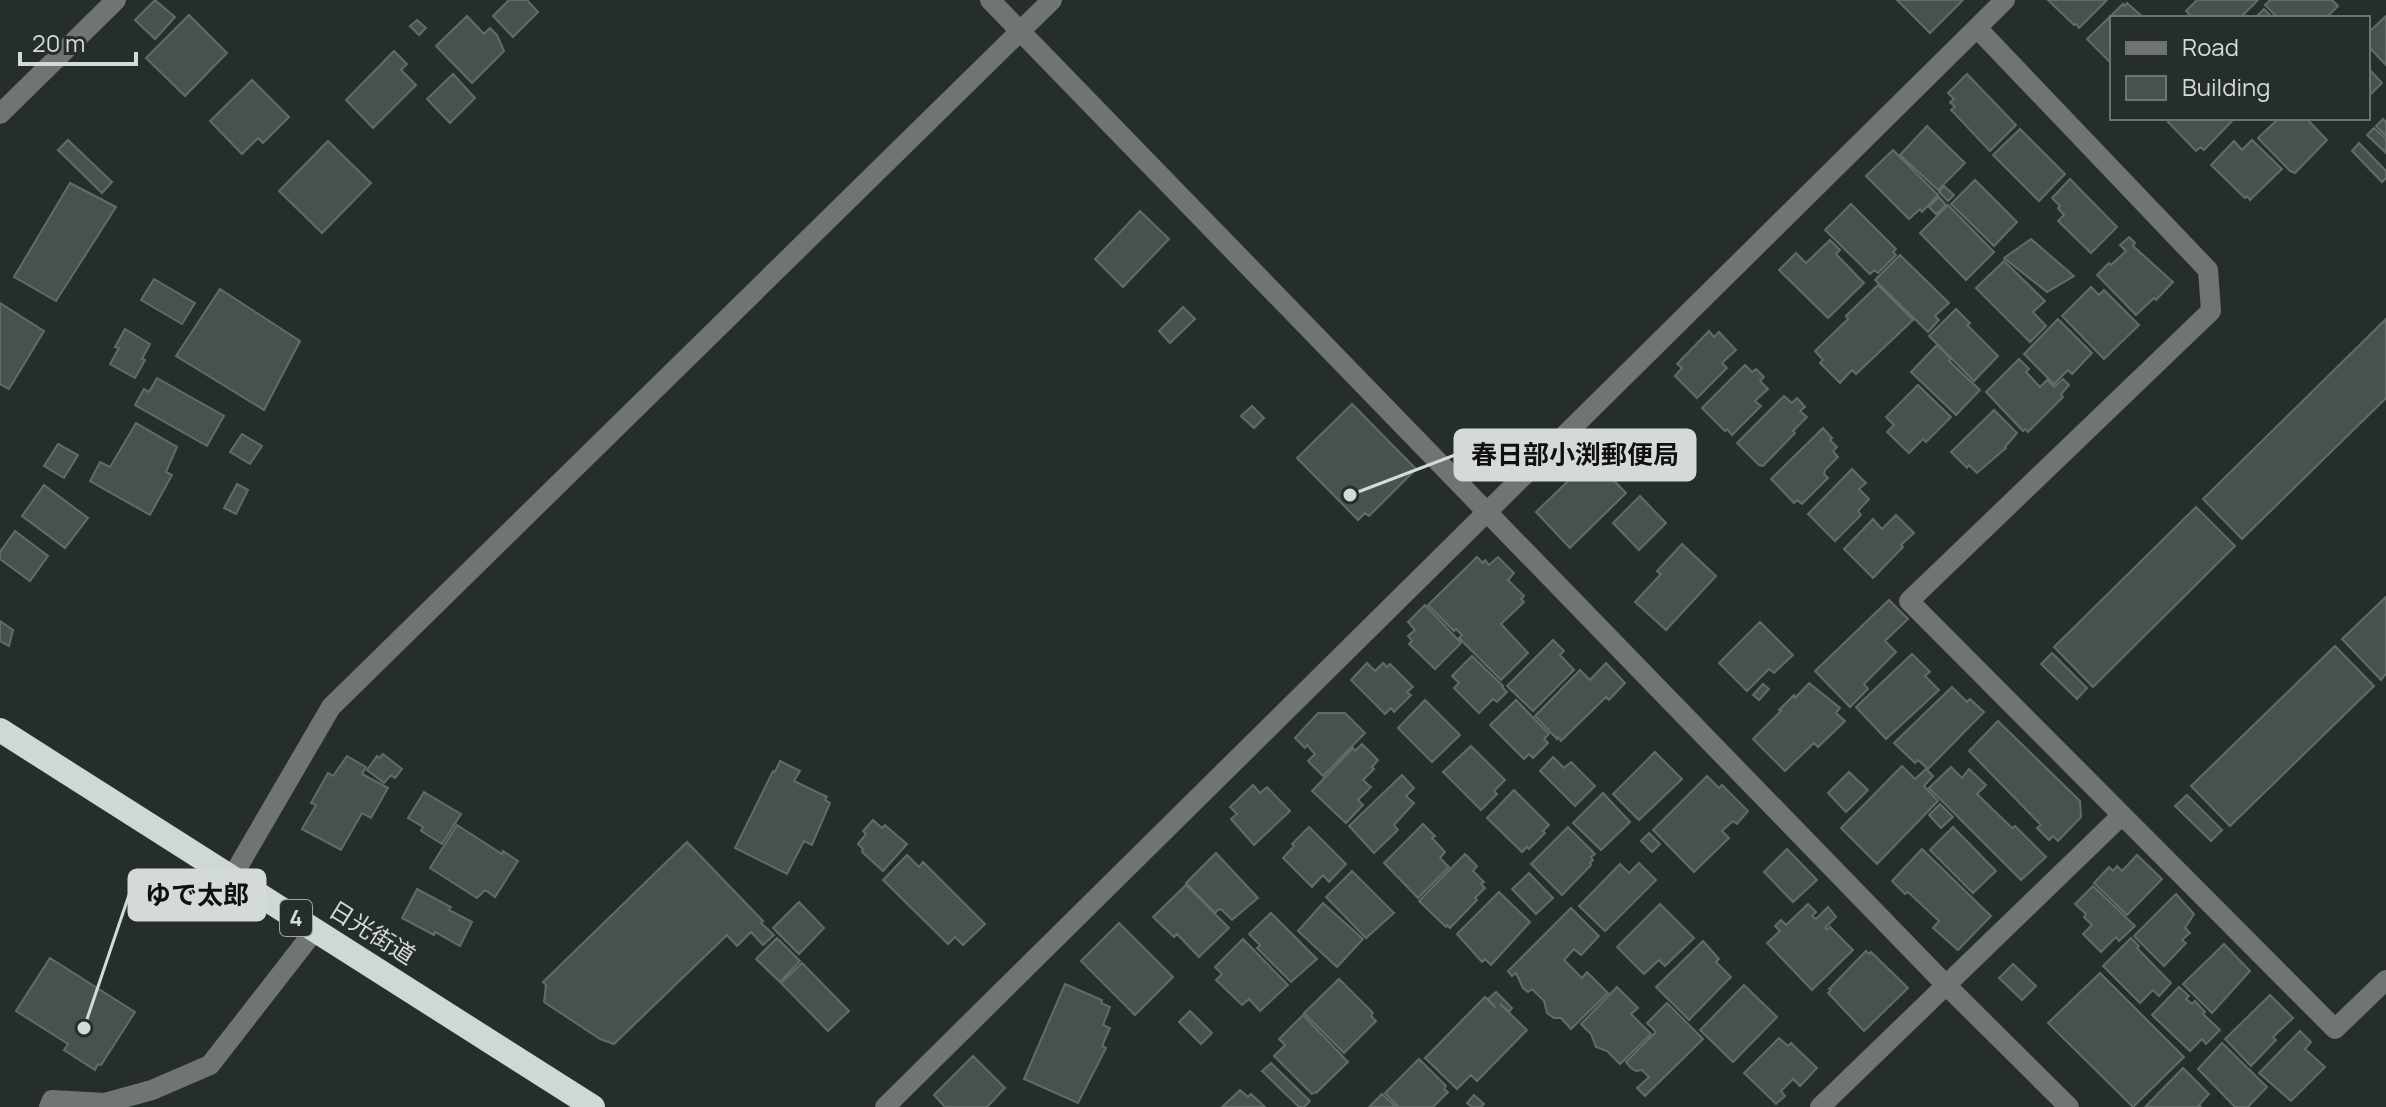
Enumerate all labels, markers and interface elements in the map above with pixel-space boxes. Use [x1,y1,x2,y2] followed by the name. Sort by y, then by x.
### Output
[20,16,136,66] scale bar
[2110,16,2370,120] legend
[32,26,85,59] text: 20 m
[2182,30,2239,63] text: Road
[2182,70,2270,103] text: Building
[1455,430,1695,480] callout: 春日部小渕郵便局
[1471,436,1679,472] text: 春日部小渕郵便局
[129,870,265,920] callout: ゆで太郎
[145,876,249,912] text: ゆで太郎
[323,892,422,971] street label: 日光街道
[280,900,312,936] road number: 4

